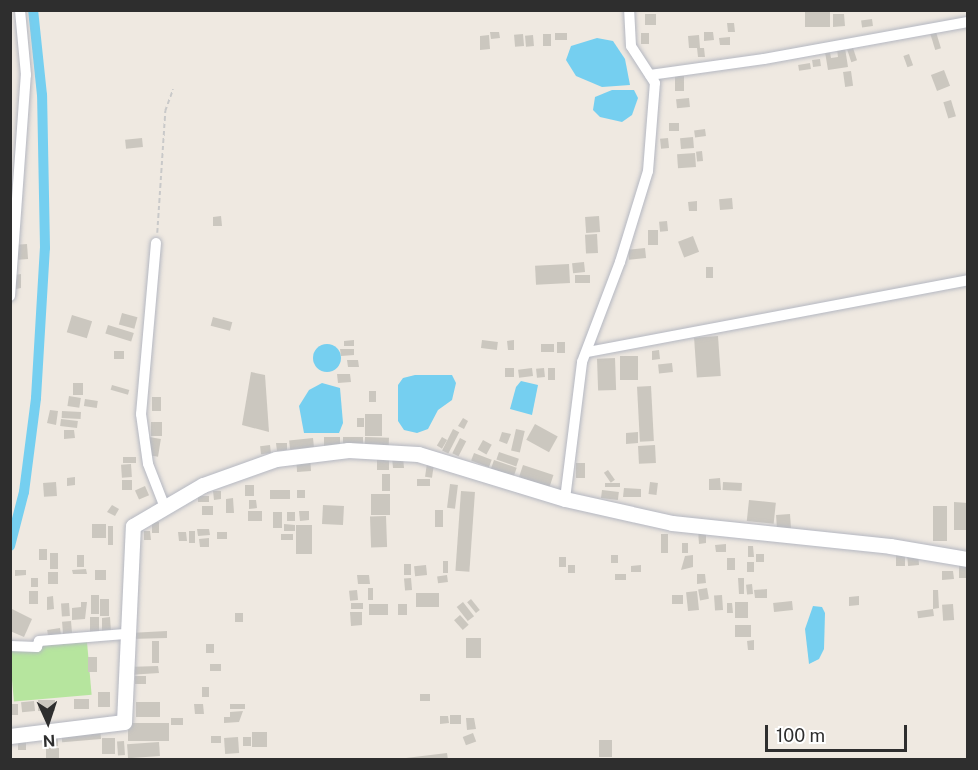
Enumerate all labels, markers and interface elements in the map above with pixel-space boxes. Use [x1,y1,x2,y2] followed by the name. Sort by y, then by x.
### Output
[18,692,78,752] north arrow
[768,713,910,751] scale bar
[776,725,825,746] text: 100 m
[42,731,56,750] text: N

